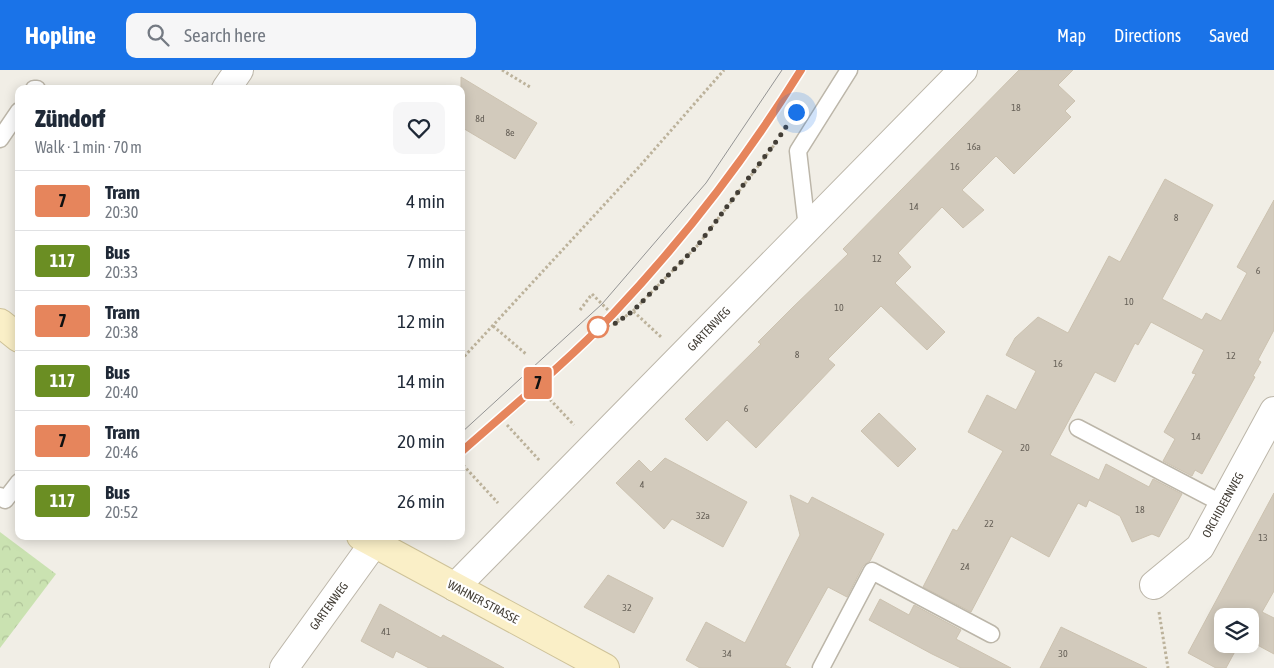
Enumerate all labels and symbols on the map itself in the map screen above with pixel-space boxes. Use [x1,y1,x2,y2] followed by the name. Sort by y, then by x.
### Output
[784,100,809,125] your location
[1011,102,1021,113] house number: 18
[475,113,485,124] house number: 8d
[505,127,515,138] house number: 8e
[967,141,981,152] house number: 16a
[950,161,960,172] house number: 16
[909,201,919,212] house number: 14
[1174,212,1179,223] house number: 8
[872,253,882,264] house number: 12
[1256,265,1261,276] house number: 6
[1124,296,1134,307] house number: 10
[834,302,844,313] house number: 10
[685,304,733,354] street label: GARTENWEG
[587,316,609,338] unlabelled marker
[795,349,800,360] house number: 8
[1226,350,1236,361] house number: 12
[1053,358,1063,369] house number: 16
[522,367,554,399] line badge: 7
[744,403,749,414] house number: 6
[1191,431,1201,442] house number: 14
[1020,442,1030,453] house number: 20
[1199,470,1247,540] street label: ORCHIDEENWEG
[640,479,645,490] house number: 4
[1135,504,1145,515] house number: 18
[696,510,710,521] house number: 32a
[984,518,994,529] house number: 22
[1258,532,1268,543] house number: 13
[960,561,970,572] house number: 24
[445,577,521,627] street label: WAHNER STRASSE
[307,579,351,633] street label: GARTENWEG
[622,602,632,613] house number: 32
[381,626,391,637] house number: 41
[722,648,732,659] house number: 34
[1058,648,1068,659] house number: 30

